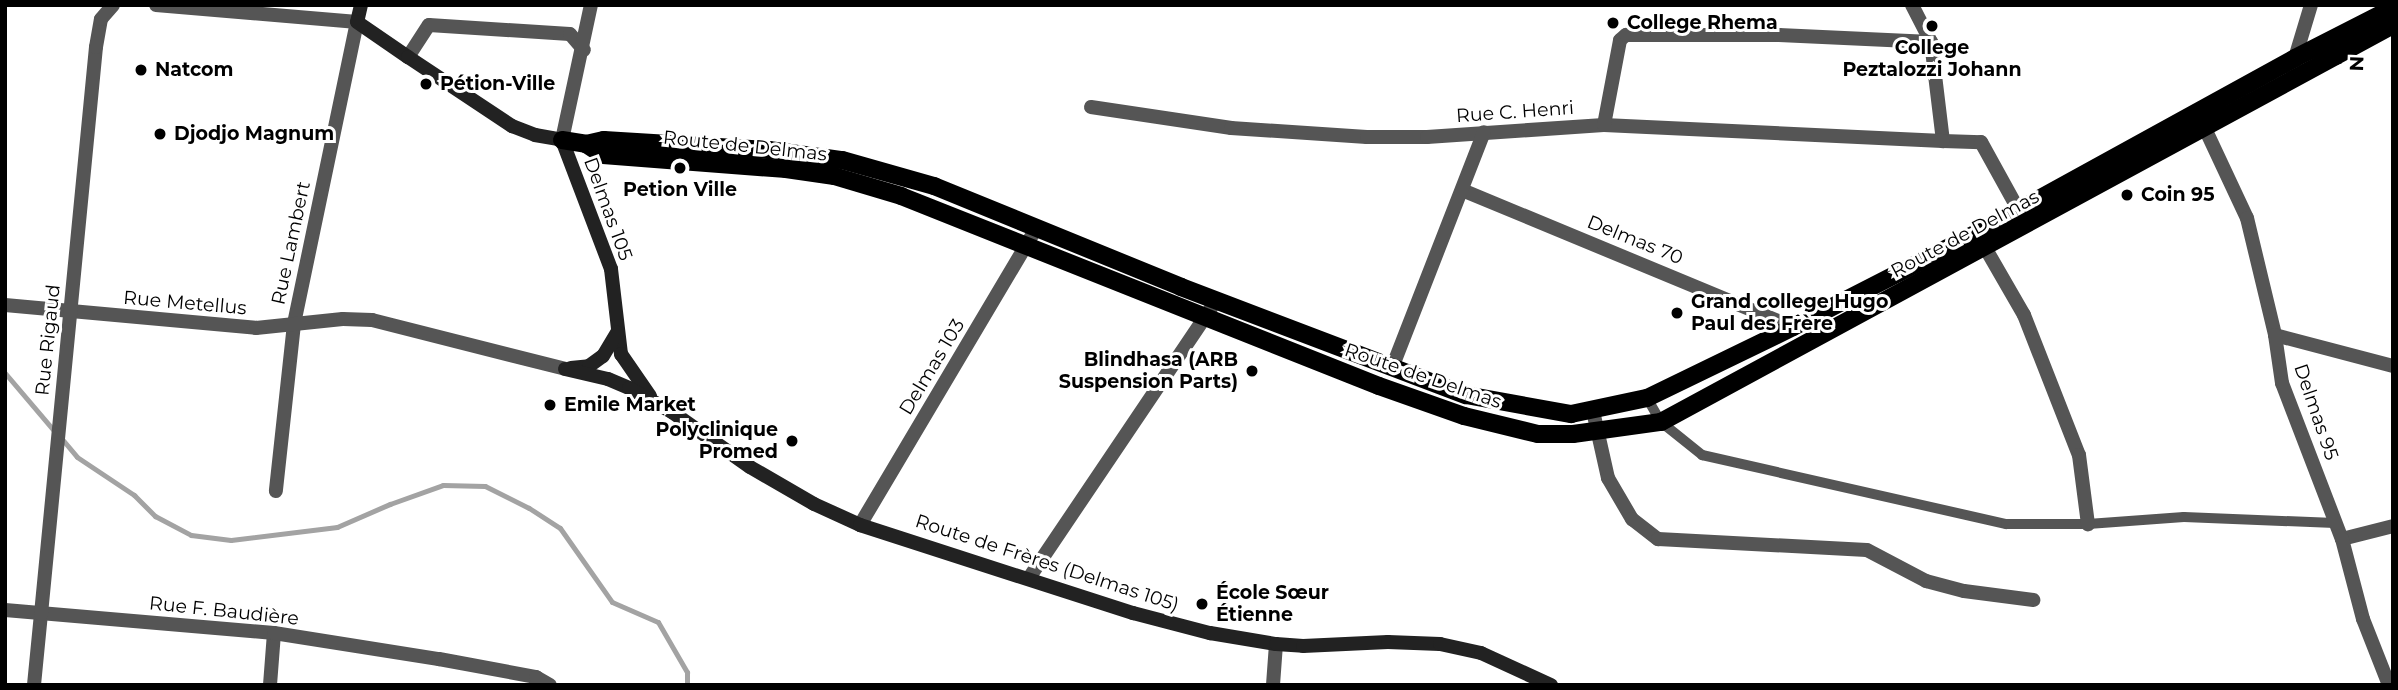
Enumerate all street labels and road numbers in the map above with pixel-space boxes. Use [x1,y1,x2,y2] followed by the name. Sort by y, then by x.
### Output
[1455,97,1575,127] street label: Rue C. Henri
[662,126,828,166] street label: Route de Delmas
[579,154,637,264] street label: Delmas 105
[267,179,315,307] street label: Rue Lambert
[1887,185,2043,283] street label: Route de Delmas
[1584,210,1686,270] street label: Delmas 70
[31,283,65,397] street label: Rue Rigaud
[122,286,248,320] street label: Rue Metellus
[894,315,970,419] street label: Delmas 103
[1342,338,1504,414] street label: Route de Delmas
[2289,361,2343,463] street label: Delmas 95
[912,510,1182,616] street label: Route de Frères (Delmas 105)
[148,592,300,630] street label: Rue F. Baudière

